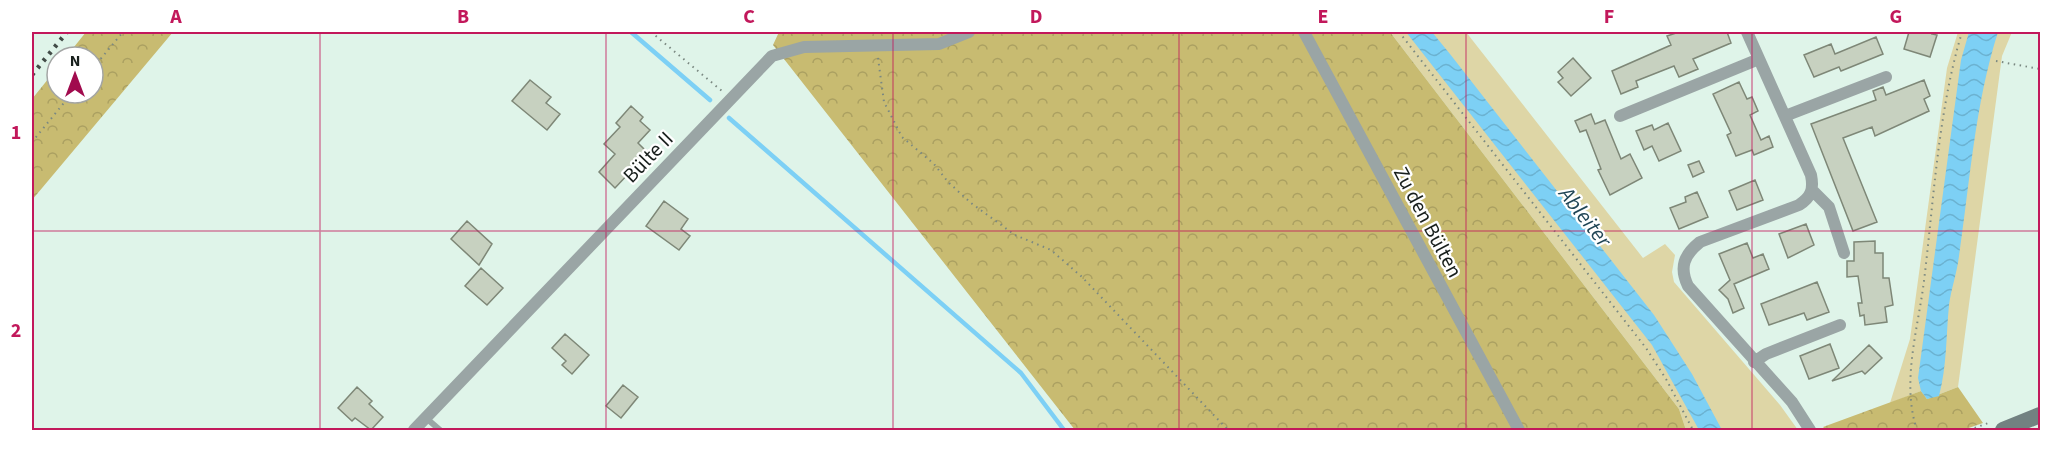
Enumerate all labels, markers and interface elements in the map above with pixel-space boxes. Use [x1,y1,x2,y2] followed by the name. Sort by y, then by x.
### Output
[169,3,182,31] text: A
[457,3,469,31] text: B
[743,3,755,31] text: C
[1030,3,1042,31] text: D
[1318,3,1328,31] text: E
[1604,3,1614,31] text: F
[1890,3,1902,31] text: G
[45,45,105,105] north arrow
[70,50,80,72] text: N
[11,119,21,147] text: 1
[616,124,680,190] street label: Bülte II
[1386,161,1470,283] street label: Zu den Bülten
[1550,178,1620,255] water label: Ableiter
[11,317,21,345] text: 2

